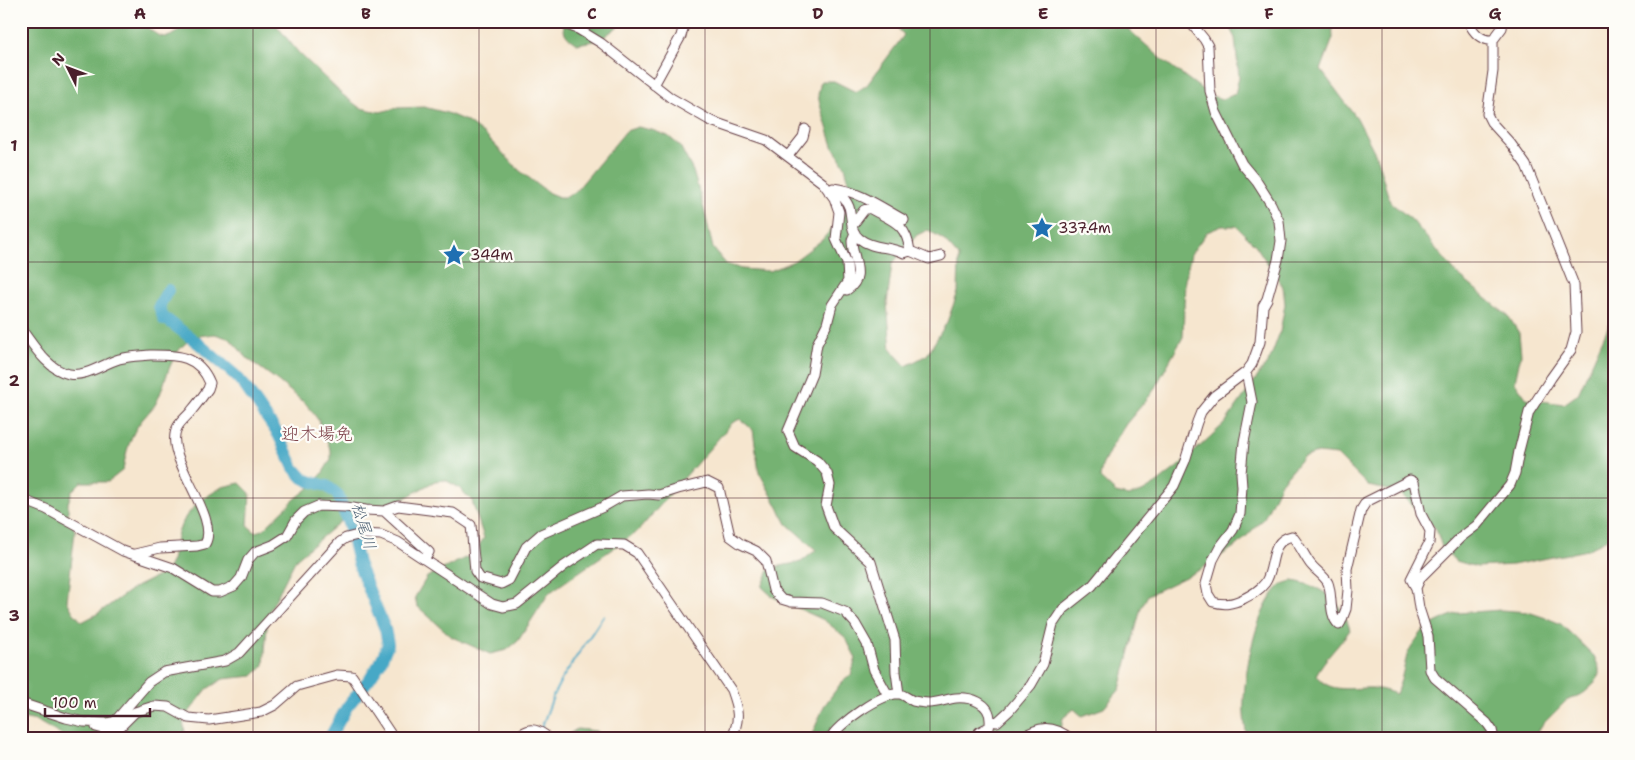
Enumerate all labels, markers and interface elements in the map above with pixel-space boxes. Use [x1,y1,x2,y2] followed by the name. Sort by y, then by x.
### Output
[134,3,146,24] text: A
[361,3,371,24] text: B
[587,3,597,24] text: C
[812,3,824,24] text: D
[1038,3,1048,24] text: E
[1264,3,1274,24] text: F
[1489,3,1502,24] text: G
[42,42,92,92] north arrow
[48,49,69,69] text: N
[10,135,18,156] text: 1
[1029,215,1055,241] place icon: 337.4m
[1058,218,1111,238] place label: 337.4m
[441,242,467,268] place icon: 344m
[470,245,513,265] place label: 344m
[8,370,20,391] text: 2
[281,422,353,446] district label: 迎木場免
[347,500,381,552] water label: 松尾川
[8,605,20,626] text: 3
[45,685,150,717] scale bar
[52,693,97,713] text: 100 m

